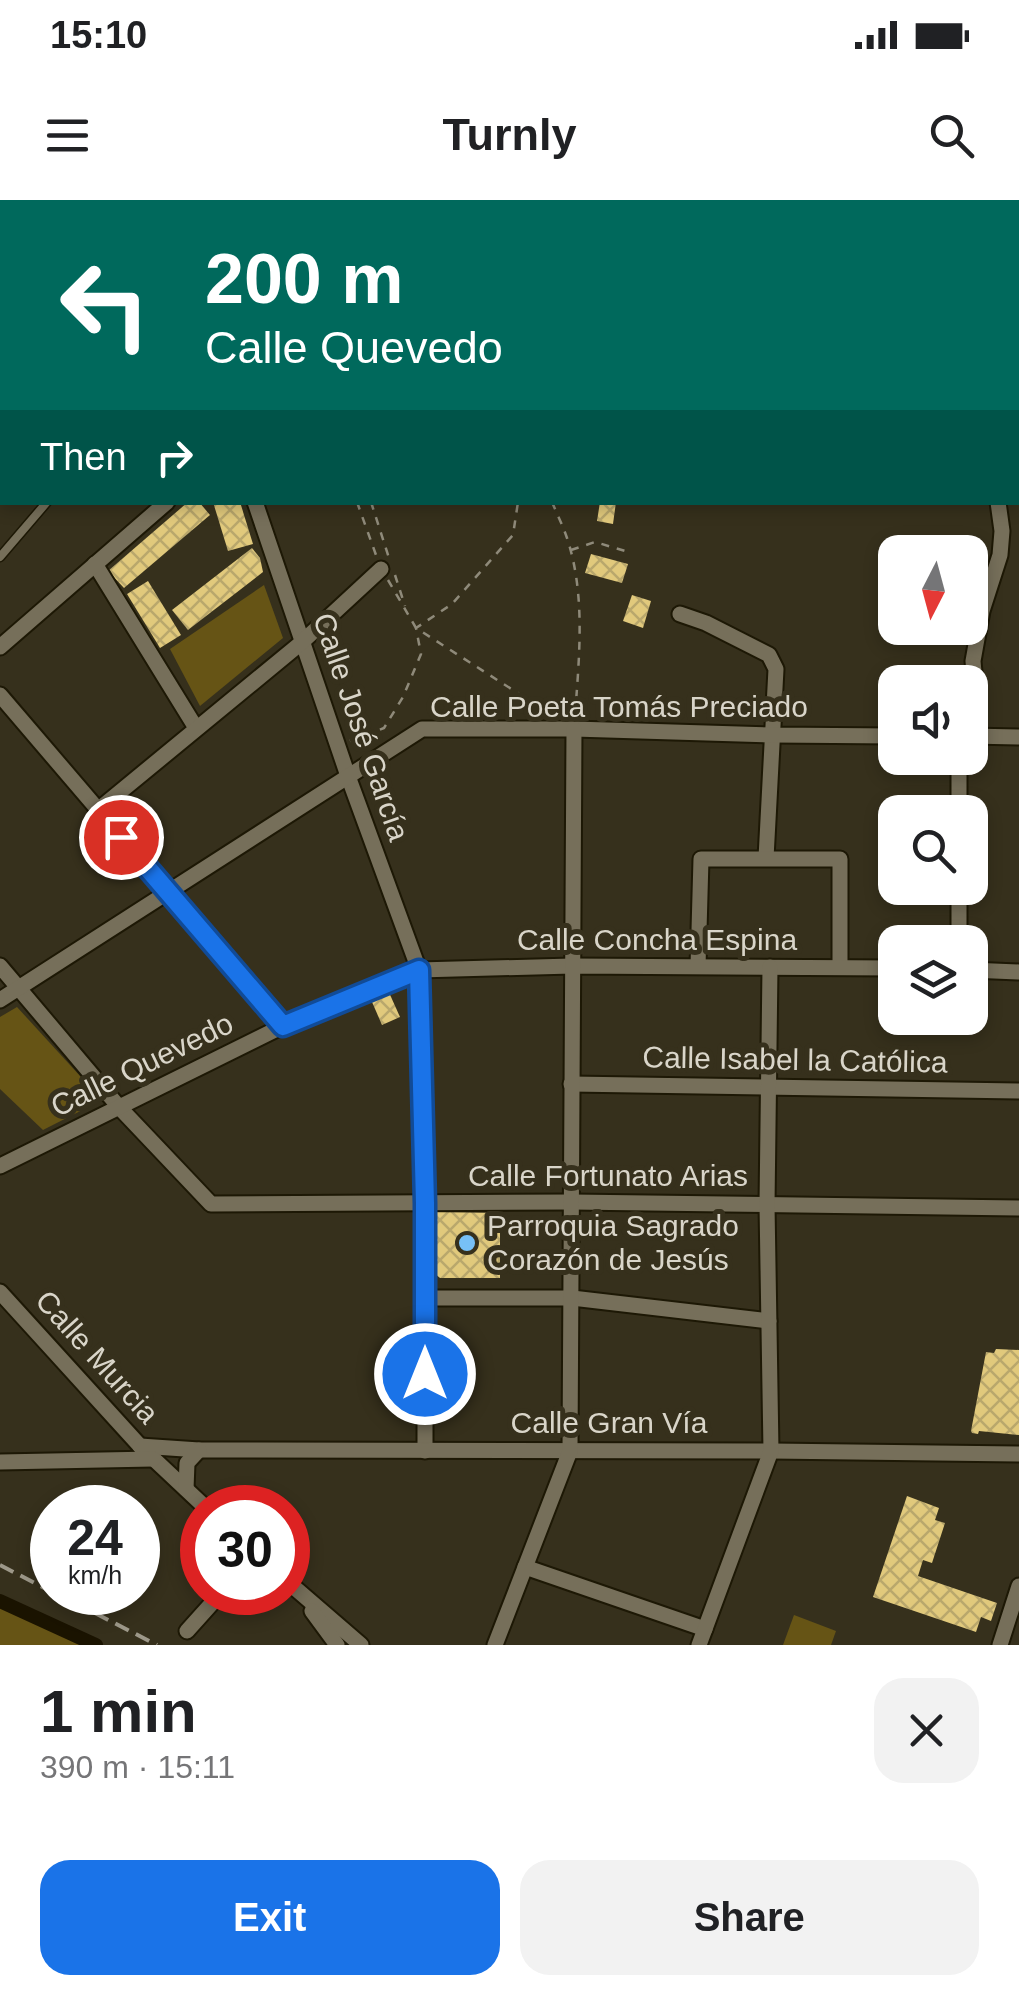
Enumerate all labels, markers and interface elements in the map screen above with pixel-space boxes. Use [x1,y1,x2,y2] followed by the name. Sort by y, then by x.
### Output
[50,14,147,56] text: 15:10
[40,108,95,163] icon: menu
[924,108,979,163] icon: search
[442,109,577,160] text: Turnly
[40,240,170,370] icon: left
[205,240,403,318] text: 200 m
[205,322,503,373] text: Calle Quevedo
[147,430,202,485] icon: right
[40,436,127,478] text: Then
[878,535,988,645] north arrow
[878,535,988,1035] map controls
[307,609,416,845] street label: Calle José García
[878,665,988,775] button: sound
[430,690,808,723] street label: Calle Poeta Tomás Preciado
[79,795,164,880] pin
[878,795,988,905] button: search
[94,810,149,865] icon: arrive
[517,923,797,956] street label: Calle Concha Espina
[878,925,988,1035] button: layers
[45,1006,238,1123] street label: Calle Quevedo
[642,1040,948,1079] street label: Calle Isabel la Católica
[468,1159,748,1192] street label: Calle Fortunato Arias
[487,1209,739,1276] place label: Parroquia Sagrado Corazón de Jesús
[456,1232,478,1254] marker: Parroquia Sagrado Corazón de Jesús
[29,1284,166,1430] street label: Calle Murcia
[373,1322,477,1426] position arrow
[511,1406,708,1439] street label: Calle Gran Vía
[180,1485,310,1615] speed limit sign: 30
[67,1510,123,1566] text: 24
[68,1561,122,1589] text: km/h
[40,1678,197,1745] text: 1 min
[874,1678,979,1783] button: close
[40,1749,235,1785] text: 390 m · 15:11
[40,1860,500,1975] button: Exit
[520,1860,979,1975] button: Share

